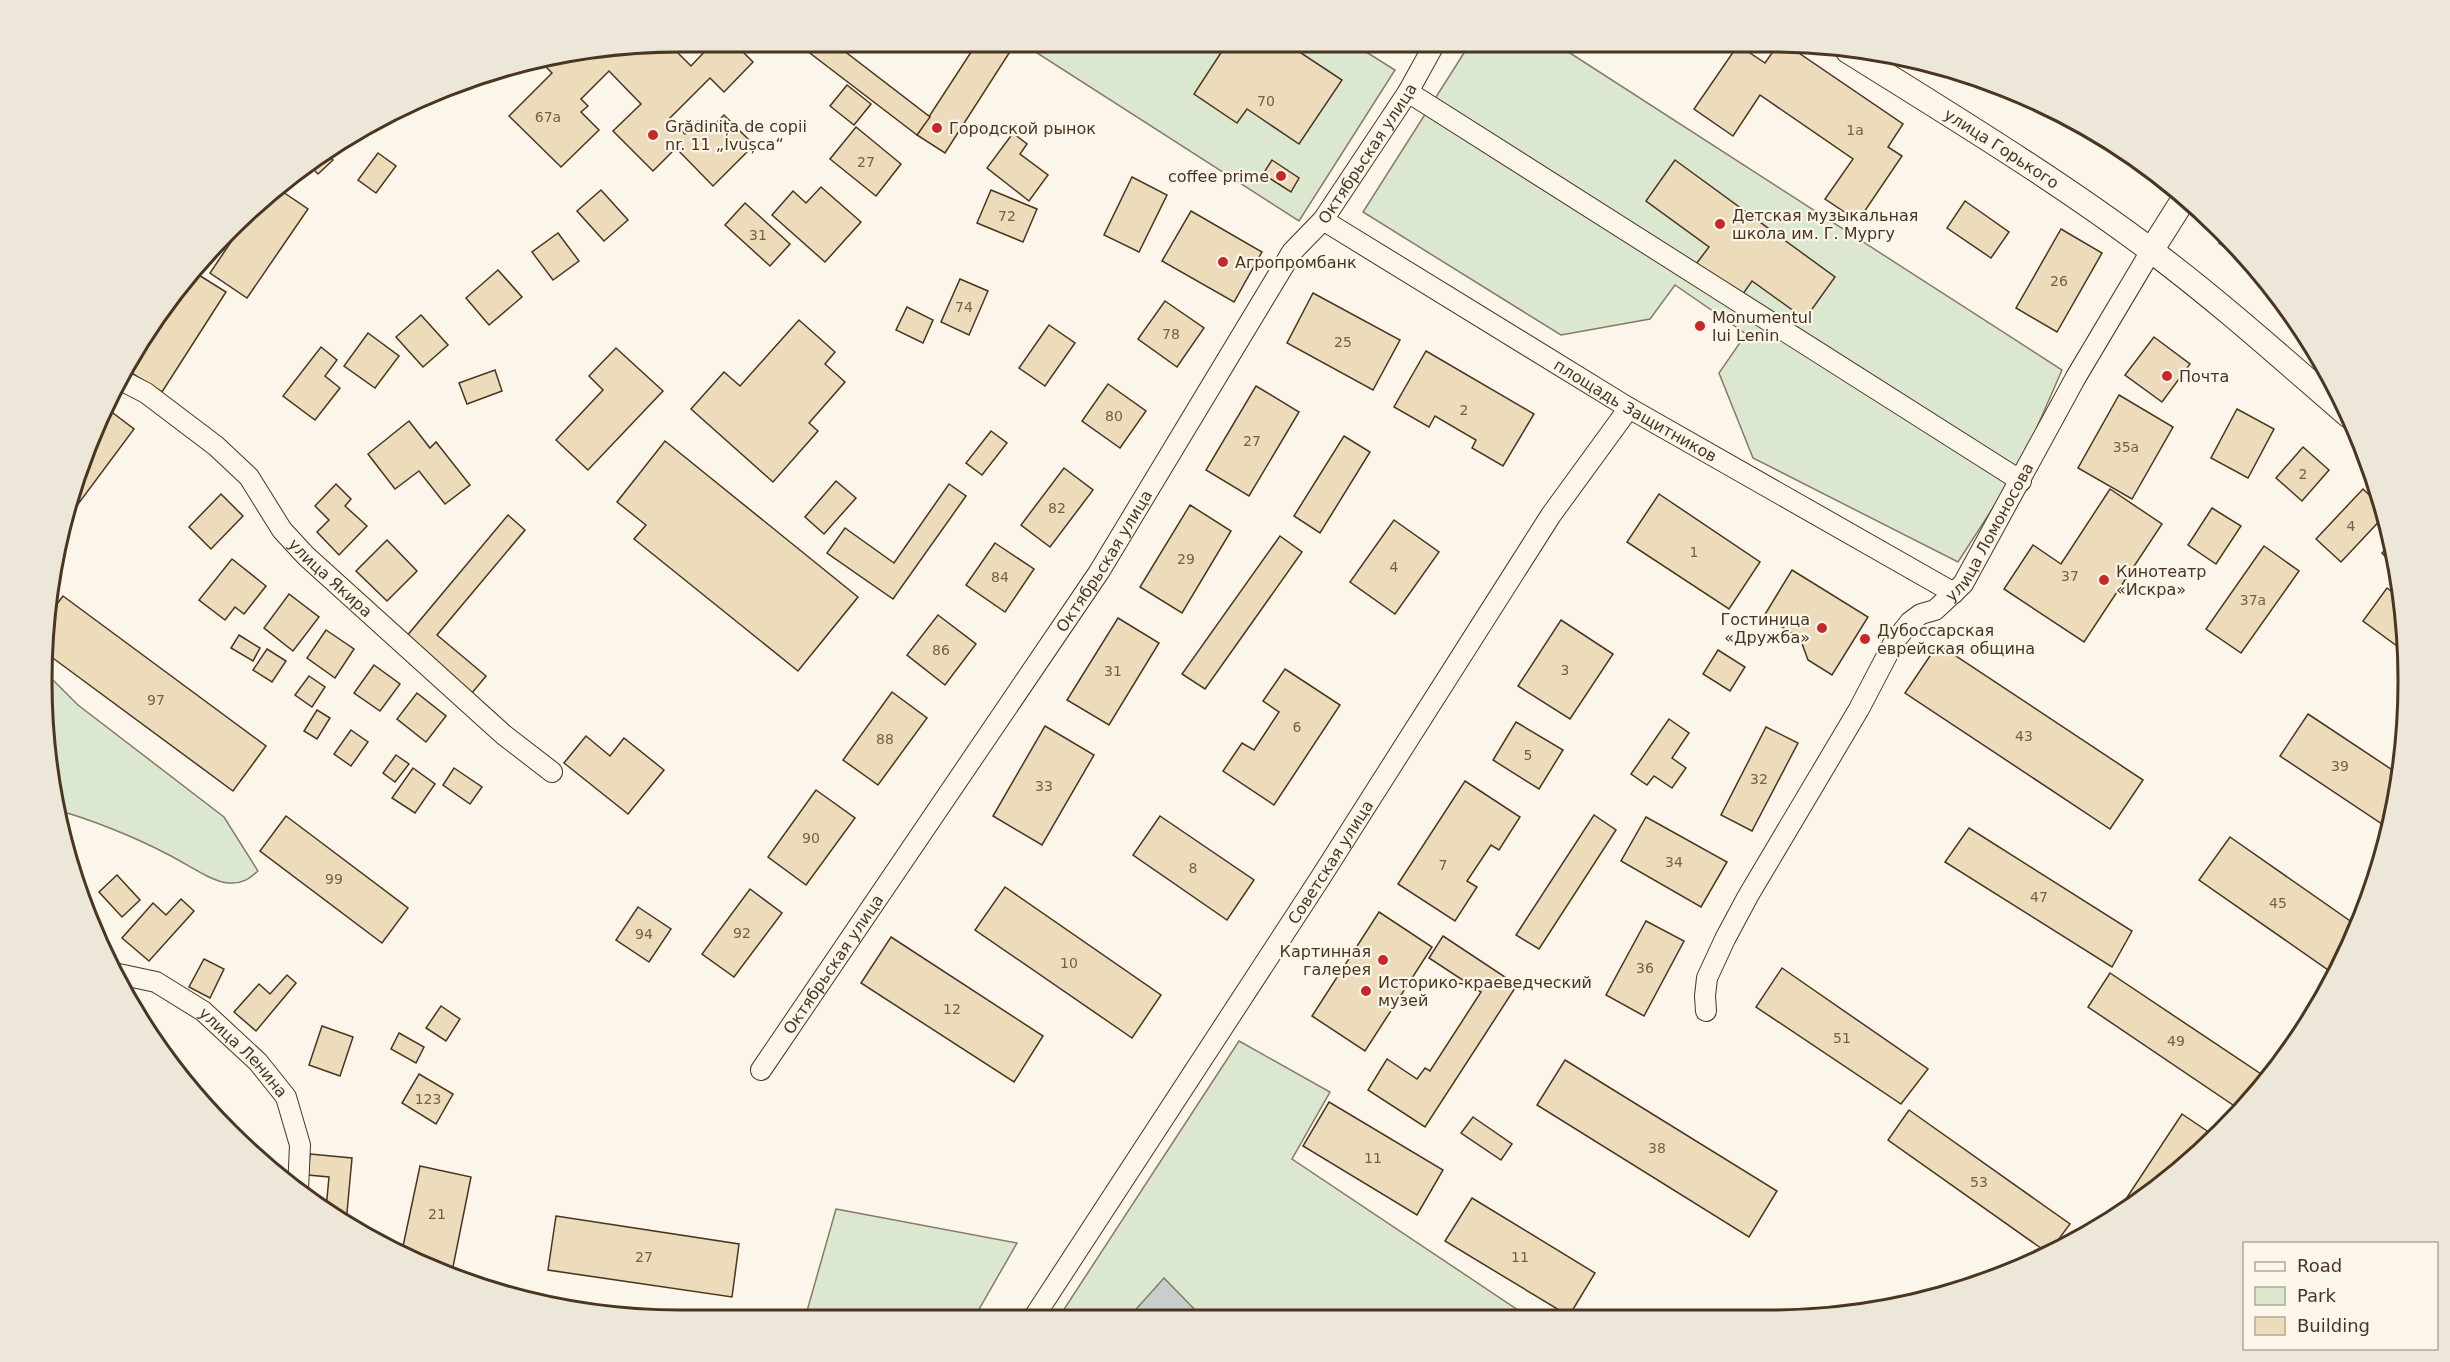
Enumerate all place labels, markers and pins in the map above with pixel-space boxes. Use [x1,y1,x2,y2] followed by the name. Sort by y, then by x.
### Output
[665,117,807,154] place label: Grădinița de copii nr. 11 „Ivușca“
[949,119,1096,138] place label: Городской рынок
[930,121,944,135] marker: Городской рынок
[646,128,660,142] marker: Grădinița de copii nr. 11 „Ivușca“
[1168,167,1269,186] place label: coffee prime
[1274,169,1288,183] marker: coffee prime
[1732,206,1918,243] place label: Детская музыкальная школа им. Г. Мургу
[1713,217,1727,231] marker: Детская музыкальная школа им. Г. Мургу
[1235,253,1357,272] place label: Агропромбанк
[1216,255,1230,269] marker: Агропромбанк
[1712,308,1812,345] place label: Monumentul lui Lenin
[1693,319,1707,333] marker: Monumentul lui Lenin
[2179,367,2229,386] place label: Почта
[2160,369,2174,383] marker: Почта
[2116,562,2206,599] place label: Кинотеатр «Искра»
[2097,573,2111,587] marker: Кинотеатр «Искра»
[1720,610,1810,647] place label: Гостиница «Дружба»
[1815,621,1829,635] marker: Гостиница «Дружба»
[1877,621,2035,658] place label: Дубоссарская еврейская община
[1858,632,1872,646] marker: Дубоссарская еврейская община
[1280,942,1371,979] place label: Картинная галерея
[1376,953,1390,967] marker: Картинная галерея
[1378,973,1592,1010] place label: Историко-краеведческий музей
[1359,984,1373,998] marker: Историко-краеведческий музей

